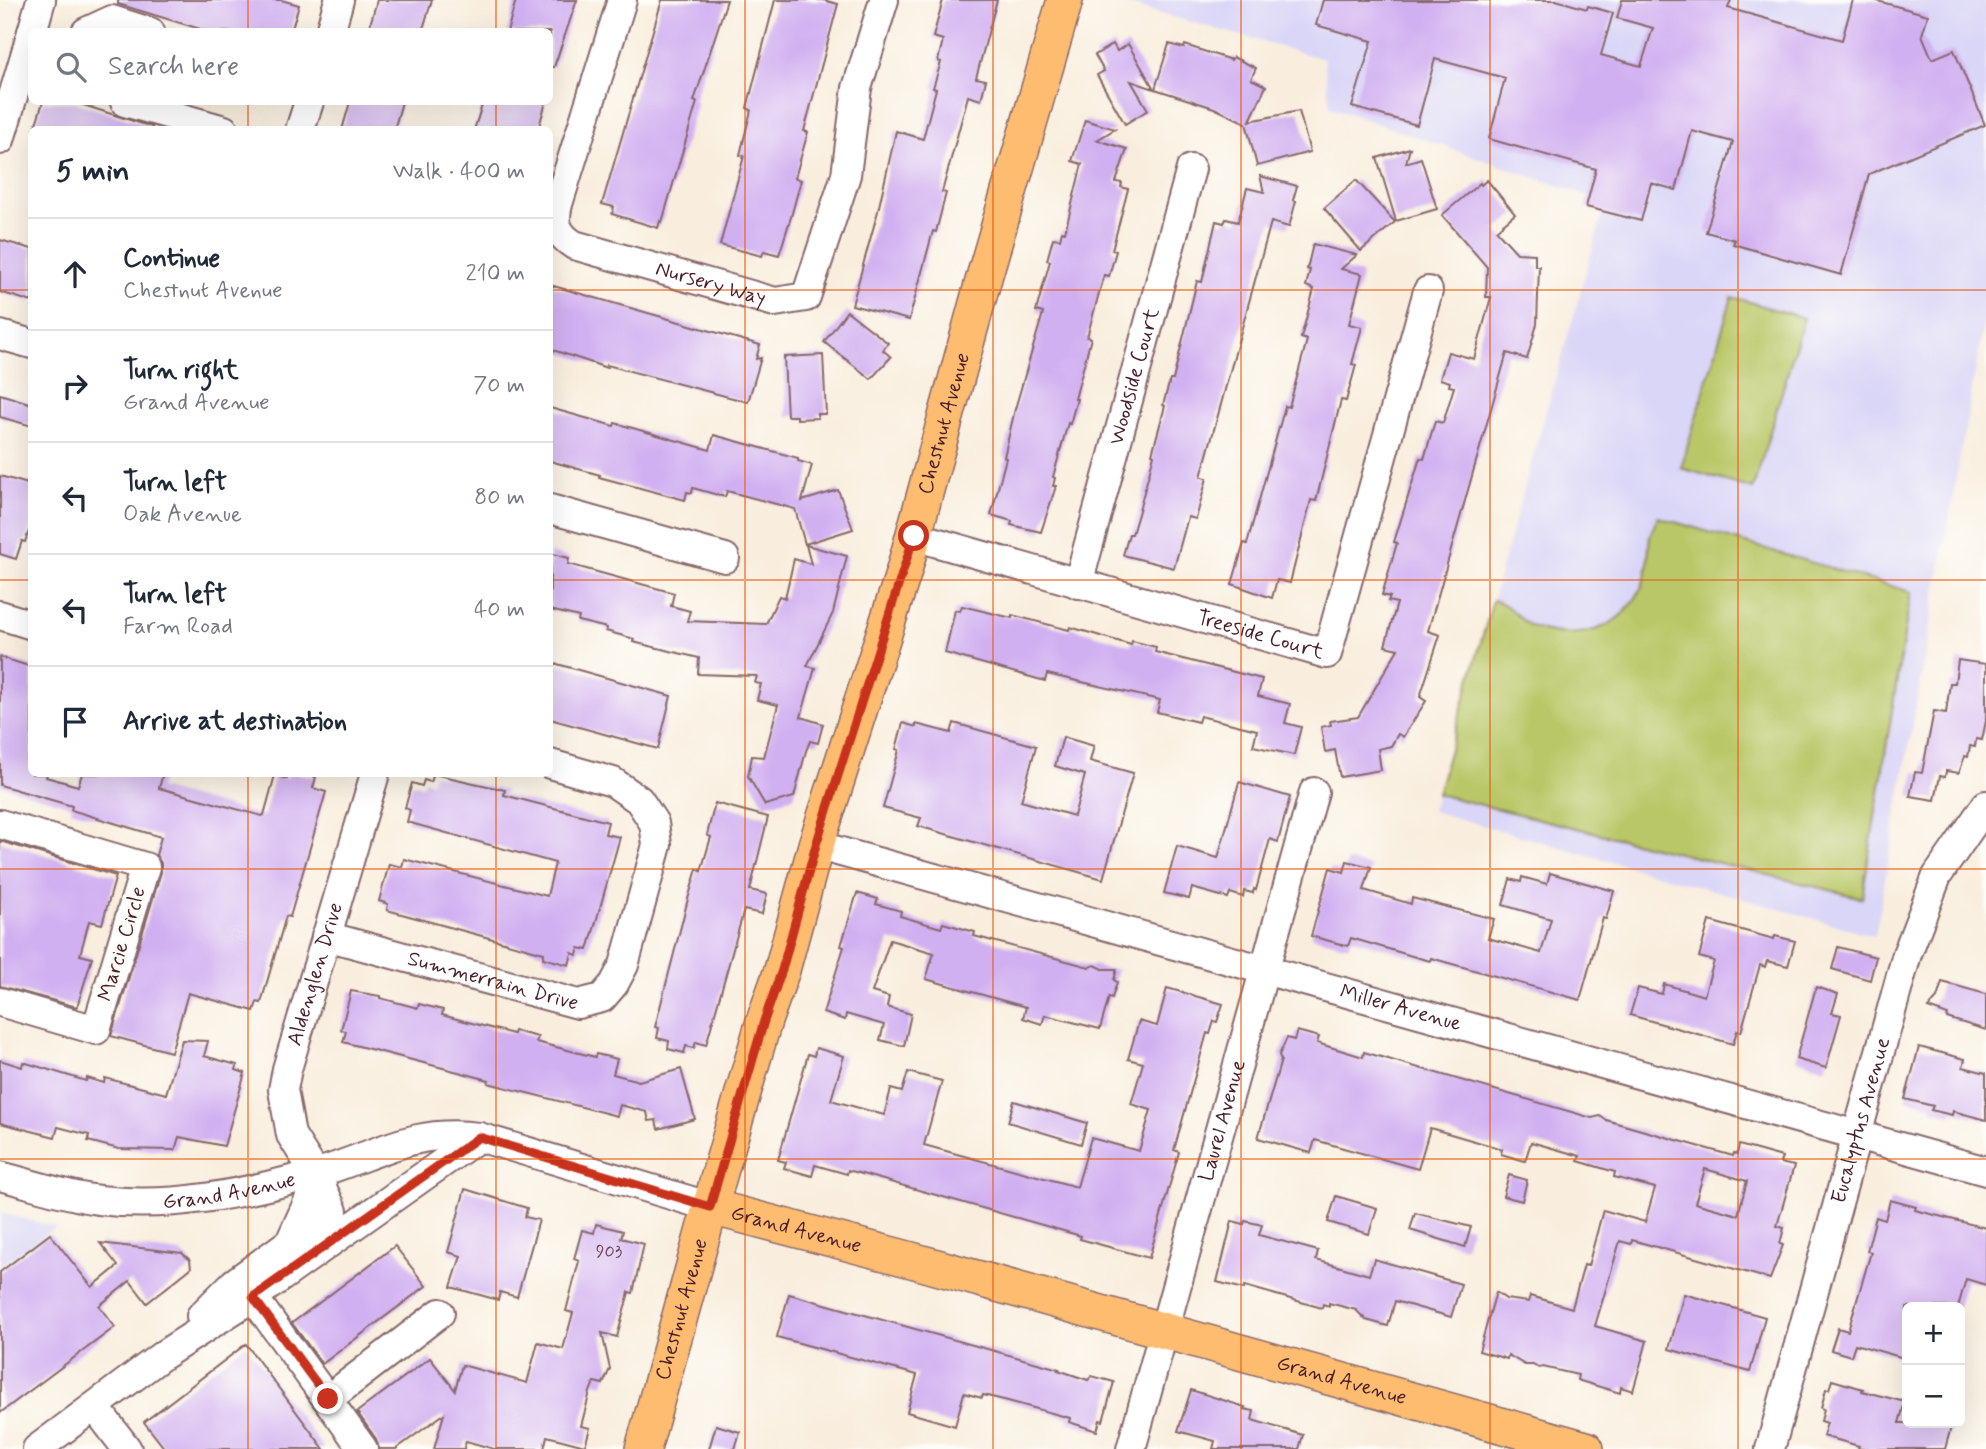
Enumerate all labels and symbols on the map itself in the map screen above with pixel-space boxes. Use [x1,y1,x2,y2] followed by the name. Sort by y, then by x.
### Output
[652,255,769,313] street label: Nursery Way
[1103,304,1167,448] street label: Woodside Court
[911,350,977,498] street label: Chestnut Avenue
[898,520,929,551] route start
[1194,604,1327,666] street label: Treeside Court
[91,883,153,1005] street label: Marcie Circle
[281,899,350,1049] street label: Aldenglen Drive
[404,945,582,1017] street label: Summerrain Drive
[1337,978,1465,1038] street label: Miller Avenue
[1825,1034,1897,1207] street label: Eucalyptus Avenue
[1192,1057,1253,1184] street label: Laurel Avenue
[162,1166,299,1216] street label: Grand Avenue
[728,1199,864,1260] street label: Grand Avenue
[649,1235,715,1383] street label: Chestnut Avenue
[596,1240,622,1264] house number: 903
[1273,1349,1410,1412] street label: Grand Avenue
[312,1383,343,1414] route end

